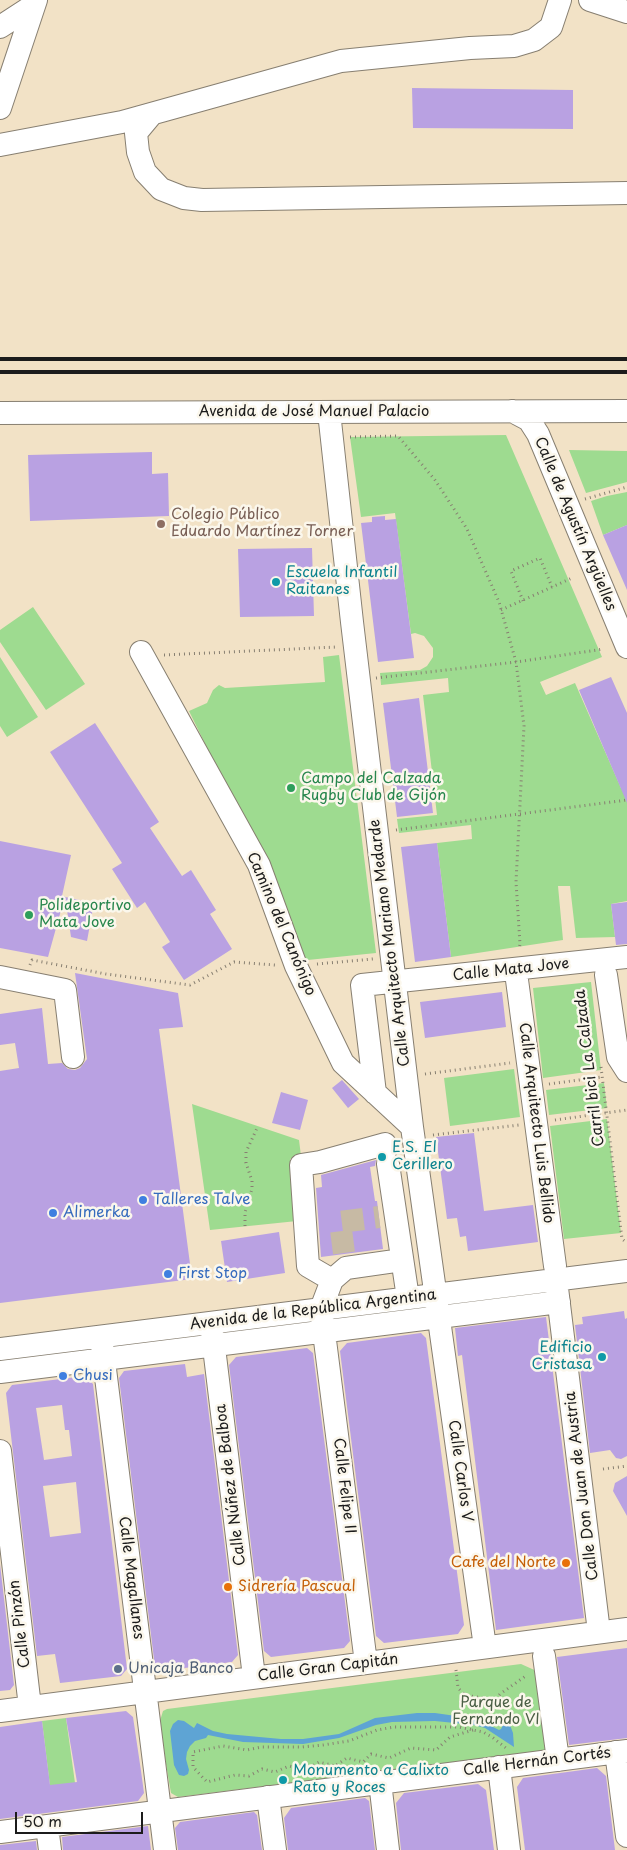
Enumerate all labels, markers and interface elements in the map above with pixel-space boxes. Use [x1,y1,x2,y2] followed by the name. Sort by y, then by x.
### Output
[199,403,429,421] street label: Avenida de José Manuel Palacio
[530,434,620,614] street label: Calle de Agustín Argüelles
[171,506,353,541] place label: Colegio Público Eduardo Martínez Torner
[155,518,167,530] marker: Colegio Público Eduardo Martínez Torner
[286,564,397,599] place label: Escuela Infantil Raitanes
[270,576,282,588] marker: Escuela Infantil Raitanes
[301,770,446,805] place label: Campo del Calzada Rugby Club de Gijón
[285,782,297,794] marker: Campo del Calzada Rugby Club de Gijón
[366,818,414,1068] street label: Calle Arquitecto Mariano Medarde
[243,850,319,998] street label: Camino del Canónigo
[39,897,131,932] place label: Polideportivo Mata Jove
[23,909,35,921] marker: Polideportivo Mata Jove
[452,955,570,985] street label: Calle Mata Jove
[571,989,609,1147] street label: Carril bici La Calzada
[515,1022,557,1224] street label: Calle Arquitecto Luis Bellido
[392,1139,453,1174] place label: E.S. El Cerillero
[376,1151,388,1163] marker: E.S. El Cerillero
[153,1191,250,1209] place label: Talleres Talve
[137,1194,149,1206] marker: Talleres Talve
[63,1204,130,1222] place label: Alimerka
[47,1207,59,1219] marker: Alimerka
[178,1265,247,1283] place label: First Stop
[162,1268,174,1280] marker: First Stop
[189,1286,437,1334] street label: Avenida de la República Argentina
[531,1339,592,1374] place label: Edificio Cristasa
[596,1351,608,1363] marker: Edificio Cristasa
[73,1367,113,1385] place label: Chusi
[57,1370,69,1382] marker: Chusi
[561,1391,603,1581] street label: Calle Don Juan de Austria
[212,1403,250,1567] street label: Calle Núñez de Balboa
[444,1419,476,1523] street label: Calle Carlos V
[329,1437,359,1535] street label: Calle Felipe II
[115,1516,147,1640] street label: Calle Magallanes
[451,1554,556,1572] place label: Cafe del Norte
[560,1557,572,1569] marker: Cafe del Norte
[238,1578,356,1596] place label: Sidrería Pascual
[6,1579,34,1669] street label: Calle Pinzón
[222,1581,234,1593] marker: Sidrería Pascual
[257,1650,399,1686] street label: Calle Gran Capitán
[128,1660,233,1678] place label: Unicaja Banco
[112,1663,124,1675] marker: Unicaja Banco
[452,1694,540,1729] park label: Parque de Fernando VI
[462,1744,612,1780] street label: Calle Hernán Cortés
[293,1762,449,1797] place label: Monumento a Calixto Rato y Roces
[277,1774,289,1786] marker: Monumento a Calixto Rato y Roces
[18,1802,145,1834] scale bar
[23,1809,62,1832] text: 50 m

